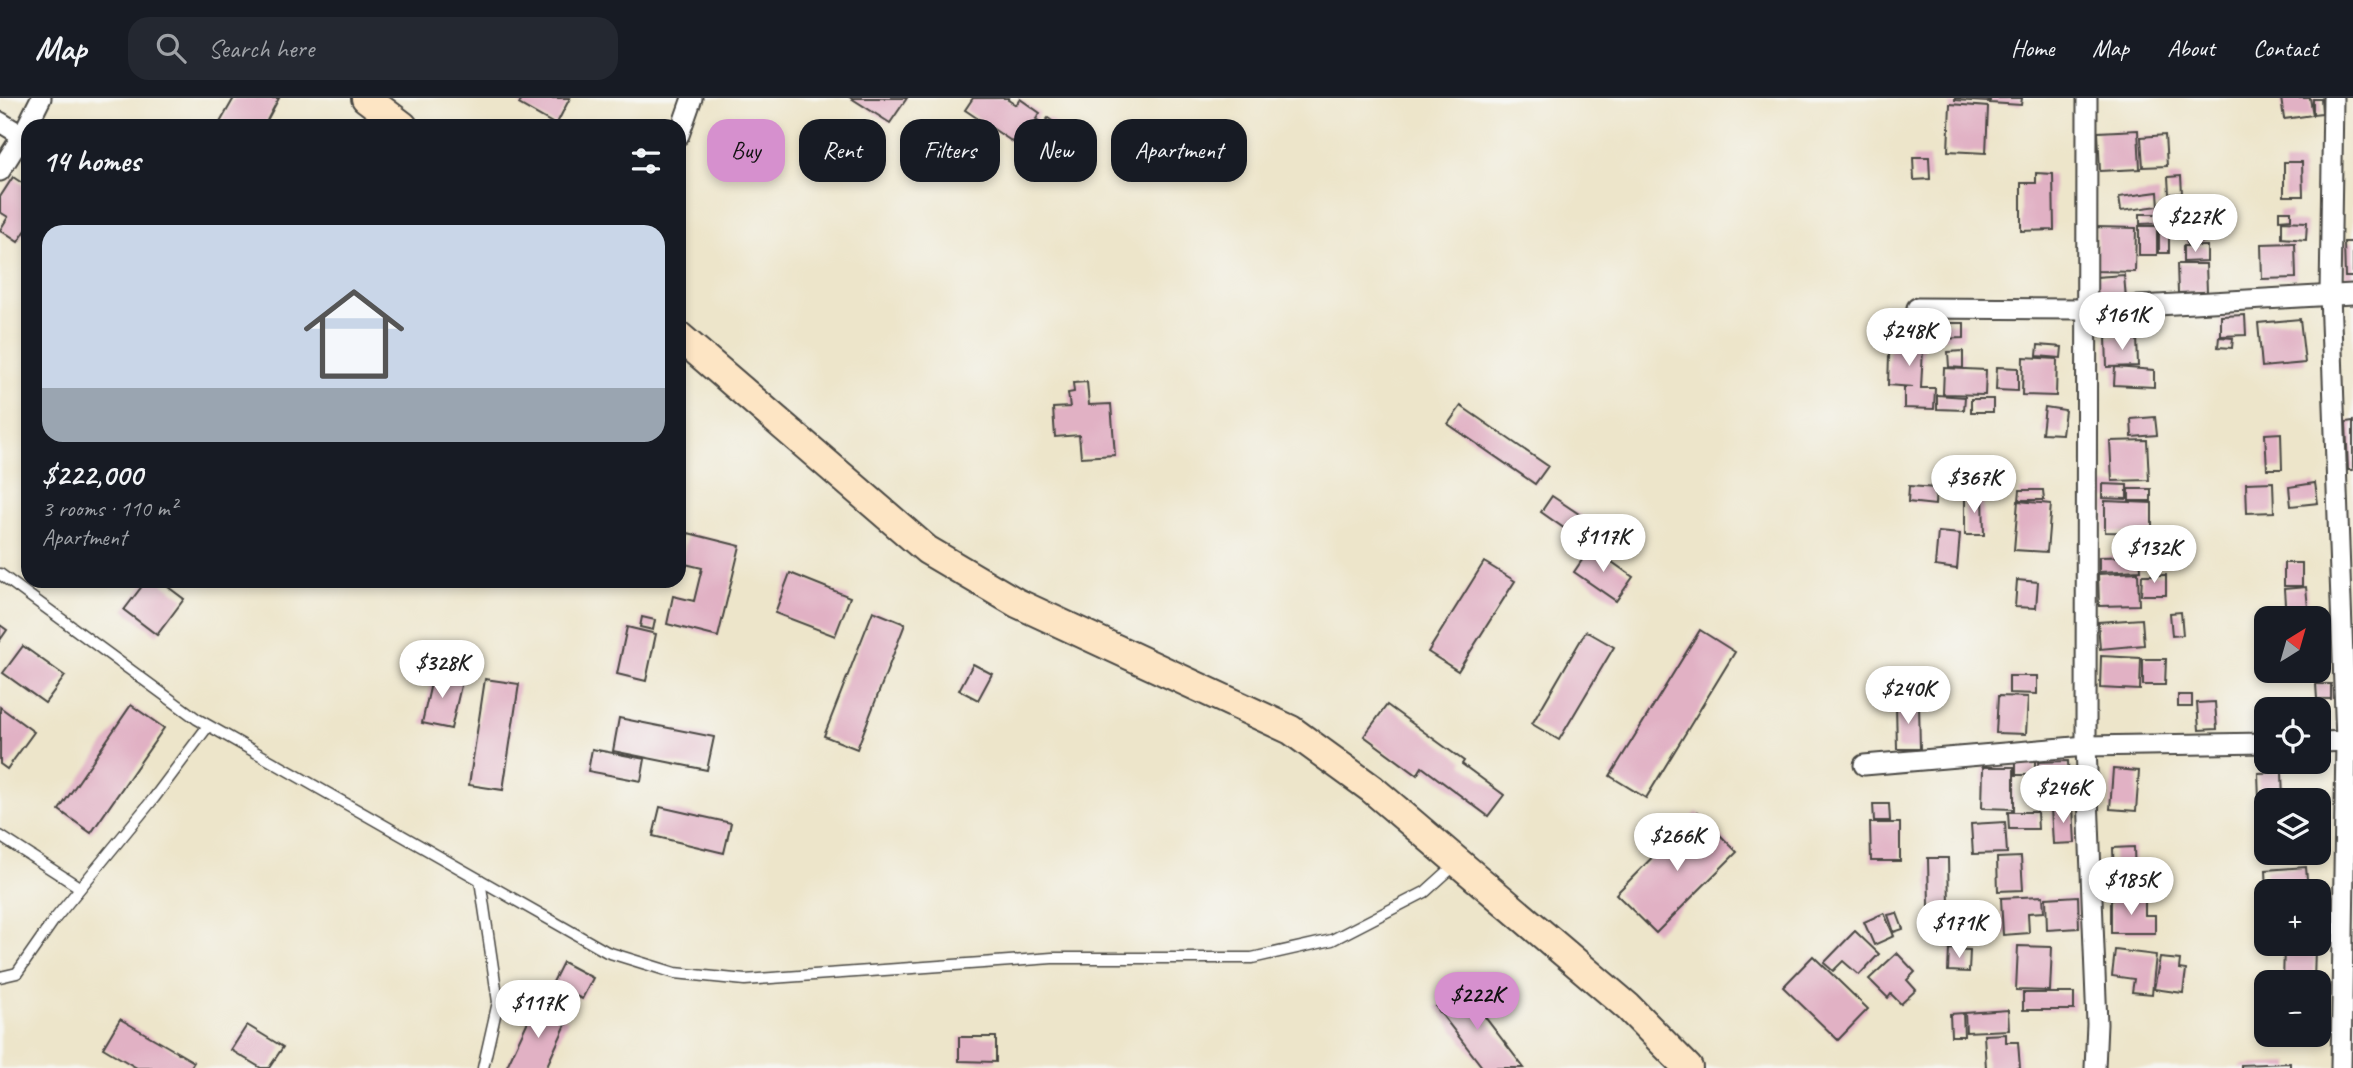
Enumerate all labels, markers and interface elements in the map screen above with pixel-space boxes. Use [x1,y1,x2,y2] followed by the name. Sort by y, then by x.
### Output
[128,17,618,80] search box
[35,27,86,69] text: Map
[152,29,190,67] icon: search
[208,32,314,65] text: Search here
[2011,33,2054,63] text: Home
[2092,33,2129,63] text: Map
[2167,33,2215,63] text: About
[2253,33,2318,63] text: Contact
[707,119,785,182] chip: Buy
[799,119,886,182] chip: Rent
[900,119,1000,182] chip: Filters
[1014,119,1097,182] chip: New
[1111,119,1247,182] chip: Apartment
[42,142,140,180] text: 14 homes
[627,142,665,180] icon: filters
[2146,194,2244,254] pin: $227K
[2169,202,2222,231] text: $227K
[291,271,417,397] icon: home
[2073,292,2171,352] pin: $161K
[2095,300,2149,329] text: $161K
[1860,308,1958,368] pin: $248K
[1882,316,1936,345] text: $248K
[42,456,142,494] text: $222,000
[1925,456,2023,515] pin: $367K
[1947,463,2001,492] text: $367K
[42,494,177,523] text: 3 rooms · 110 m²
[1554,514,1652,574] pin: $117K
[1577,522,1630,551] text: $117K
[42,523,127,552] text: Apartment
[2105,526,2203,585] pin: $132K
[2127,533,2181,562] text: $132K
[2254,606,2331,682] north arrow
[2254,606,2331,1047] map controls
[393,640,491,700] pin: $328K
[415,648,469,677] text: $328K
[1859,666,1957,726] pin: $240K
[1881,674,1935,703] text: $240K
[2254,697,2331,774] button: locate
[2014,766,2112,825] pin: $246K
[2036,773,2090,802] text: $246K
[2254,788,2331,865] button: layers
[1628,814,1726,873] pin: $266K
[1650,821,1704,850] text: $266K
[2082,858,2180,917] pin: $185K
[2105,865,2157,894] text: $185K
[2254,879,2331,956] button: +
[1910,900,2008,960] pin: $171K
[1933,908,1986,937] text: $171K
[2254,970,2331,1047] button: −
[1428,972,1526,1032] pin: $222K
[1450,980,1504,1009] text: $222K
[489,981,587,1040] pin: $117K
[512,988,565,1017] text: $117K

